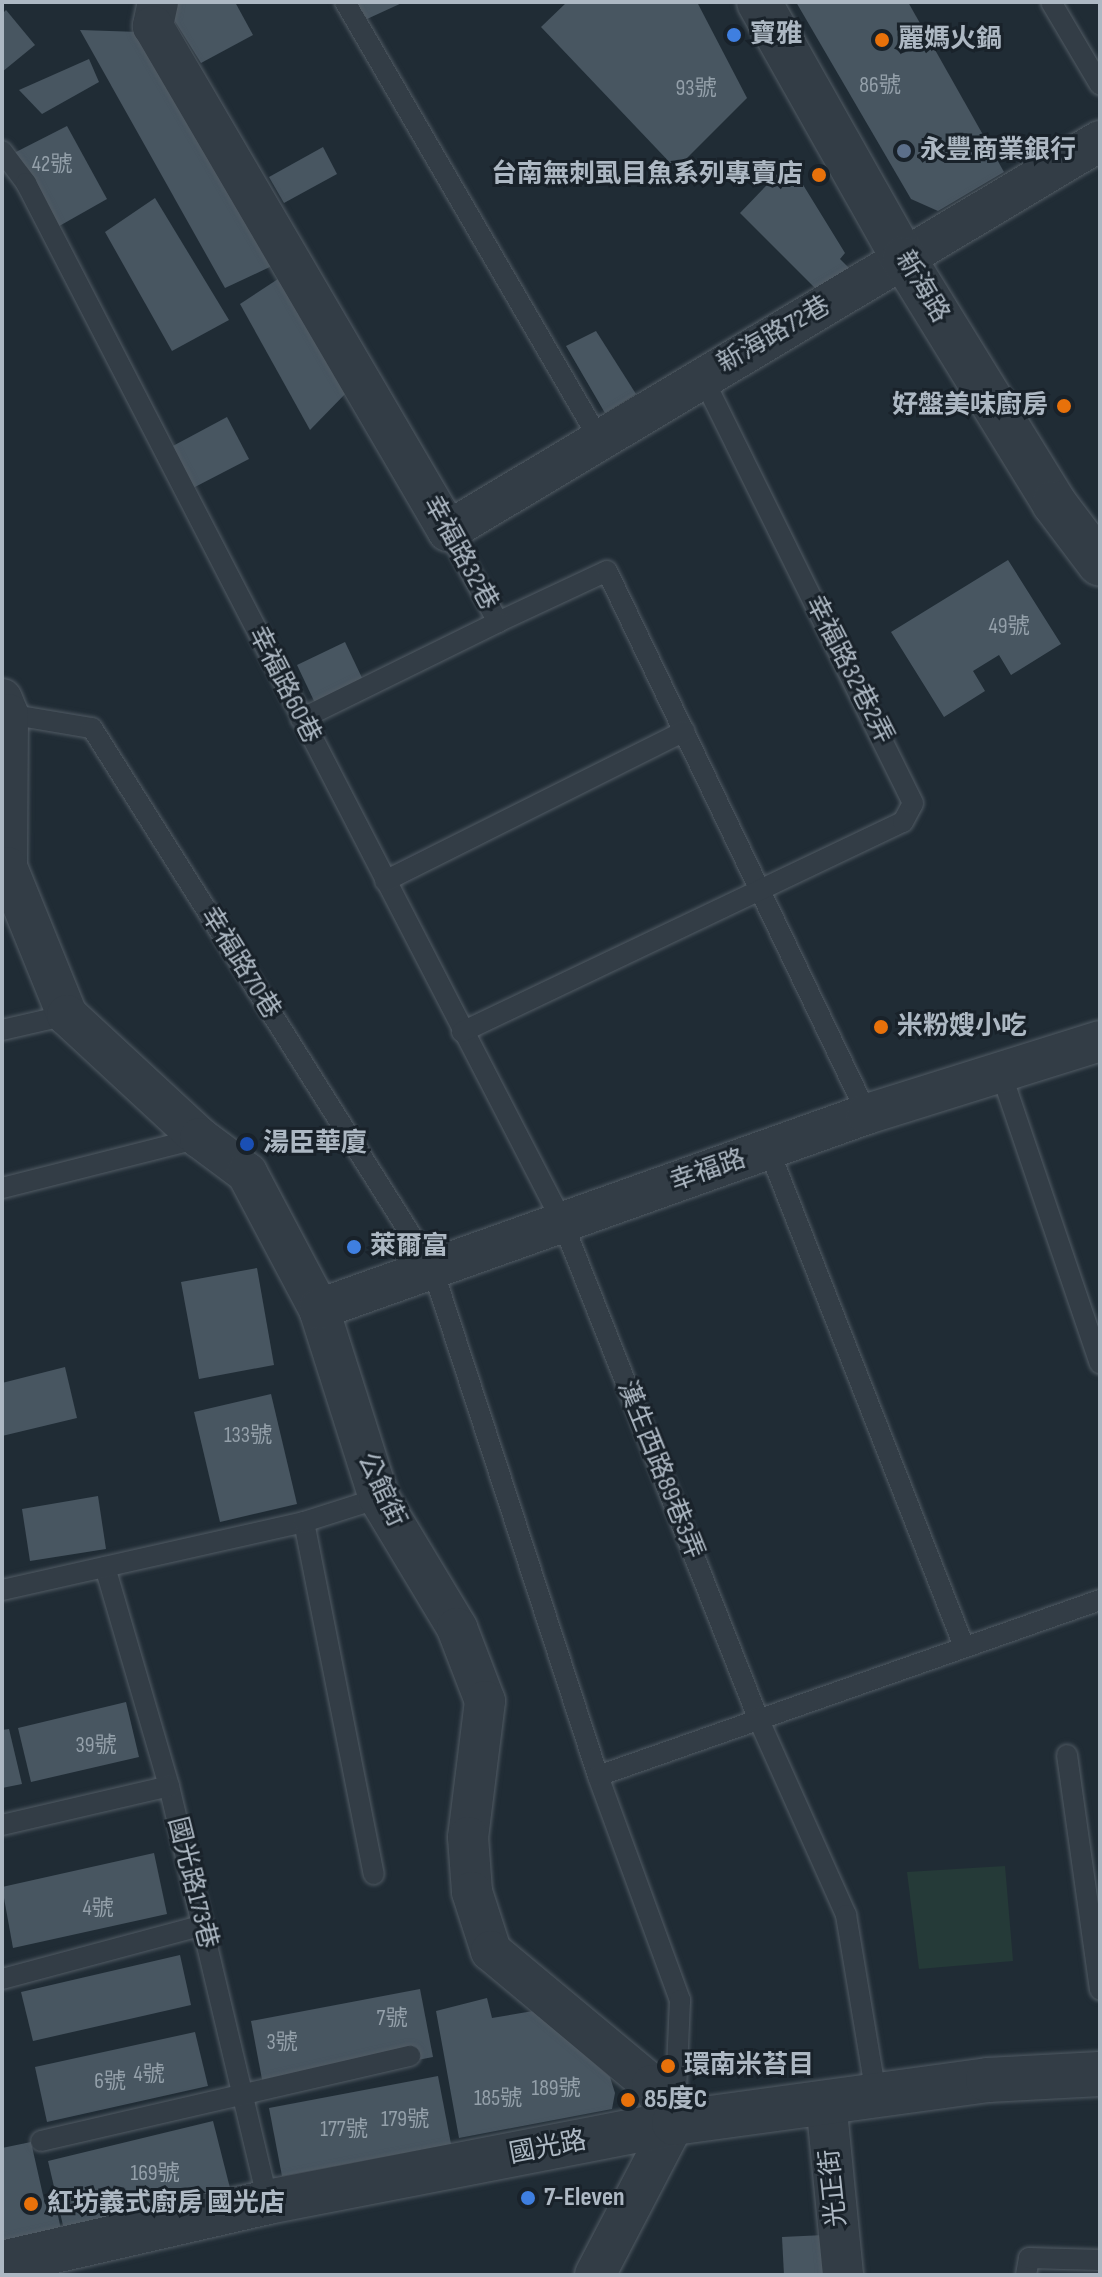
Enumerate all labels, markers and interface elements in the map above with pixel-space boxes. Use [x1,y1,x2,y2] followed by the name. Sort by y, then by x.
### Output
[750,19,802,51] place label: 寶雅
[898,24,1002,56] place label: 麗媽火鍋
[725,26,743,44] marker: 寶雅
[873,31,891,49] marker: 麗媽火鍋
[859,73,901,99] house number: 86號
[676,76,716,102] house number: 93號
[920,135,1076,167] place label: 永豐商業銀行
[895,142,913,160] marker: 永豐商業銀行
[32,152,72,178] house number: 42號
[491,159,803,191] place label: 台南無刺虱目魚系列專賣店
[810,166,828,184] marker: 台南無刺虱目魚系列專賣店
[889,246,955,328] street label: 新海路
[712,290,836,380] street label: 新海路72巷
[892,390,1048,422] place label: 好盤美味廚房
[1055,397,1073,415] marker: 好盤美味廚房
[416,490,504,616] street label: 幸福路32巷
[798,591,900,749] street label: 幸福路32巷2弄
[989,614,1029,640] house number: 49號
[241,621,327,749] street label: 幸福路60巷
[193,901,287,1025] street label: 幸福路70巷
[897,1011,1027,1043] place label: 米粉嫂小吃
[872,1018,890,1036] marker: 米粉嫂小吃
[263,1128,367,1160] place label: 湯臣華廈
[238,1135,256,1153] marker: 湯臣華廈
[666,1144,750,1198] street label: 幸福路
[370,1231,448,1263] place label: 萊爾富
[345,1238,363,1256] marker: 萊爾富
[610,1376,710,1564] street label: 漢生西路89巷3弄
[224,1423,272,1449] house number: 133號
[350,1448,412,1532] street label: 公館街
[76,1733,116,1759] house number: 39號
[161,1814,223,1952] street label: 國光路173巷
[82,1896,114,1922] house number: 4號
[377,2006,407,2032] house number: 7號
[266,2030,298,2056] house number: 3號
[684,2050,814,2082] place label: 環南米苔目
[659,2057,677,2075] marker: 環南米苔目
[133,2062,165,2088] house number: 4號
[94,2069,126,2095] house number: 6號
[531,2076,581,2102] house number: 189號
[644,2084,707,2116] place label: 85度C
[474,2086,522,2112] house number: 185號
[619,2091,637,2109] marker: 85度C
[381,2107,429,2133] house number: 179號
[320,2117,368,2143] house number: 177號
[507,2125,589,2171] street label: 國光路
[814,2148,854,2228] street label: 光正街
[131,2161,179,2187] house number: 169號
[544,2182,625,2214] place label: 7-Eleven
[47,2188,285,2220] place label: 紅坊義式廚房 國光店
[519,2189,537,2207] marker: 7-Eleven
[22,2195,40,2213] marker: 紅坊義式廚房 國光店

